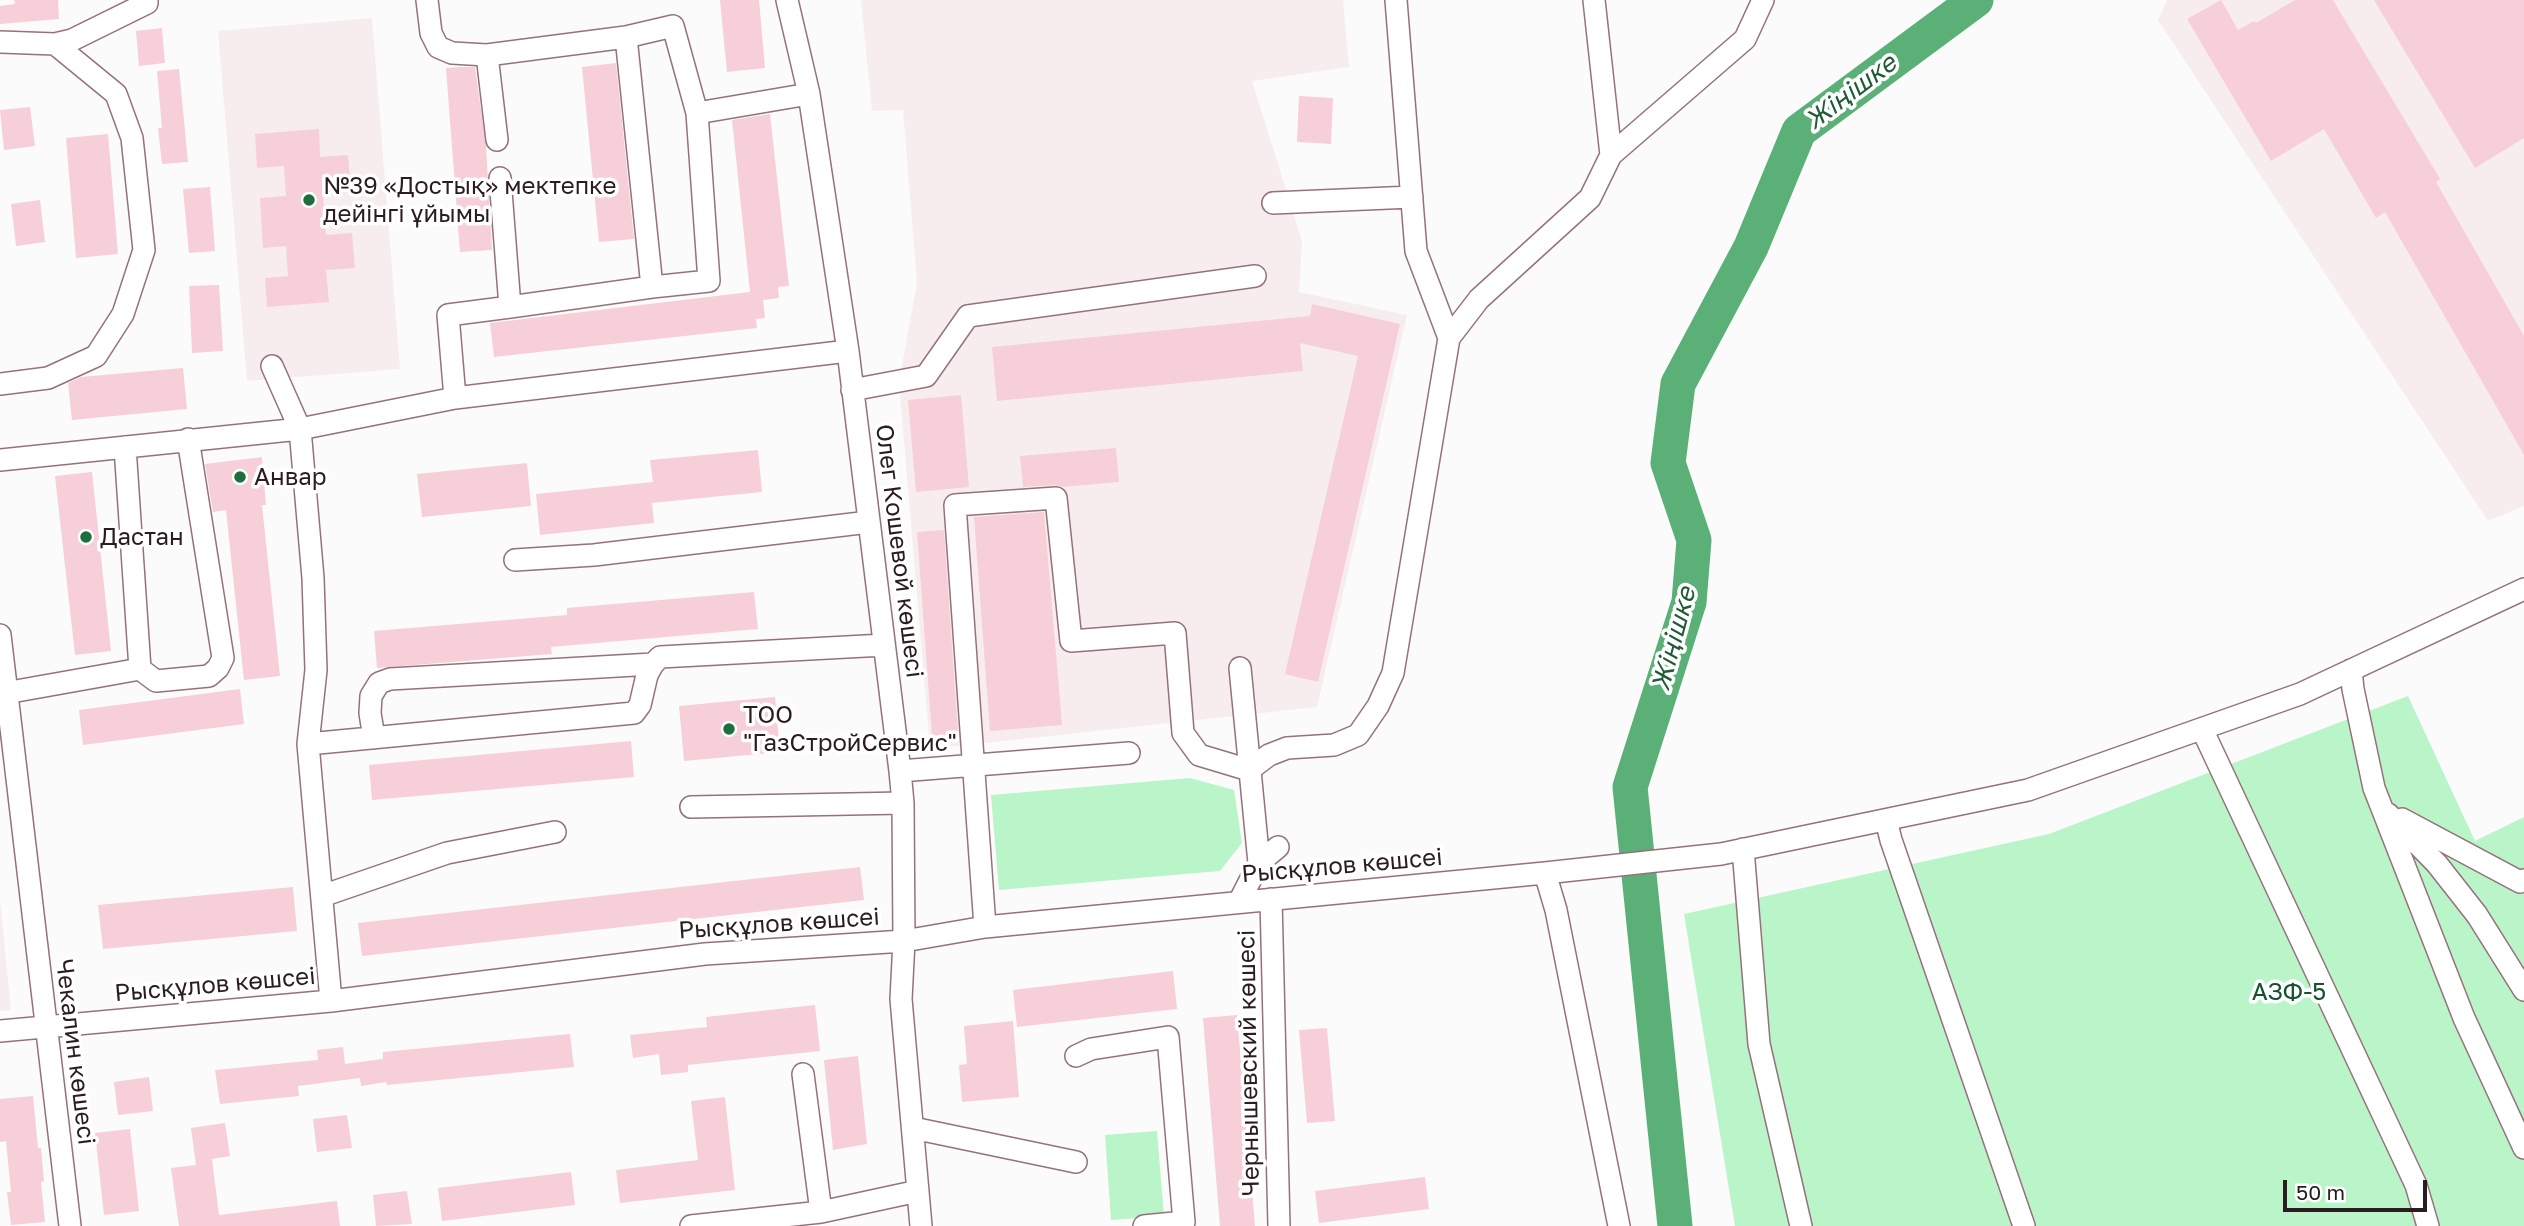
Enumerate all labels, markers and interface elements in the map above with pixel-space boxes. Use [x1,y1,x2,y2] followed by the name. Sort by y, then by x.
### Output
[1799,48,1903,136] water label: Жіңішке
[323,172,616,228] place label: №39 «Достық» мектепке дейінгі ұйымы
[301,192,317,208] marker: №39 «Достық» мектепке дейінгі ұйымы
[869,423,929,679] street label: Олег Кошевой көшесі
[254,463,327,491] place label: Анвар
[232,469,248,485] marker: Анвар
[100,523,184,551] place label: Дастан
[78,529,94,545] marker: Дастан
[1645,584,1703,694] water label: Жіңішке
[743,701,957,757] place label: ТОО "ГазСтройСервис"
[721,721,737,737] marker: ТОО "ГазСтройСервис"
[1240,843,1444,889] street label: Рысқұлов көшсеі
[677,903,881,945] street label: Рысқұлов көшсеі
[1232,929,1266,1197] street label: Чернышевский көшесі
[49,957,101,1147] street label: Чекалин көшесі
[113,962,317,1008] street label: Рысқұлов көшсеі
[2252,978,2326,1006] park label: АЗФ-5
[2286,1166,2430,1210] scale bar
[2296,1179,2345,1205] text: 50 m

